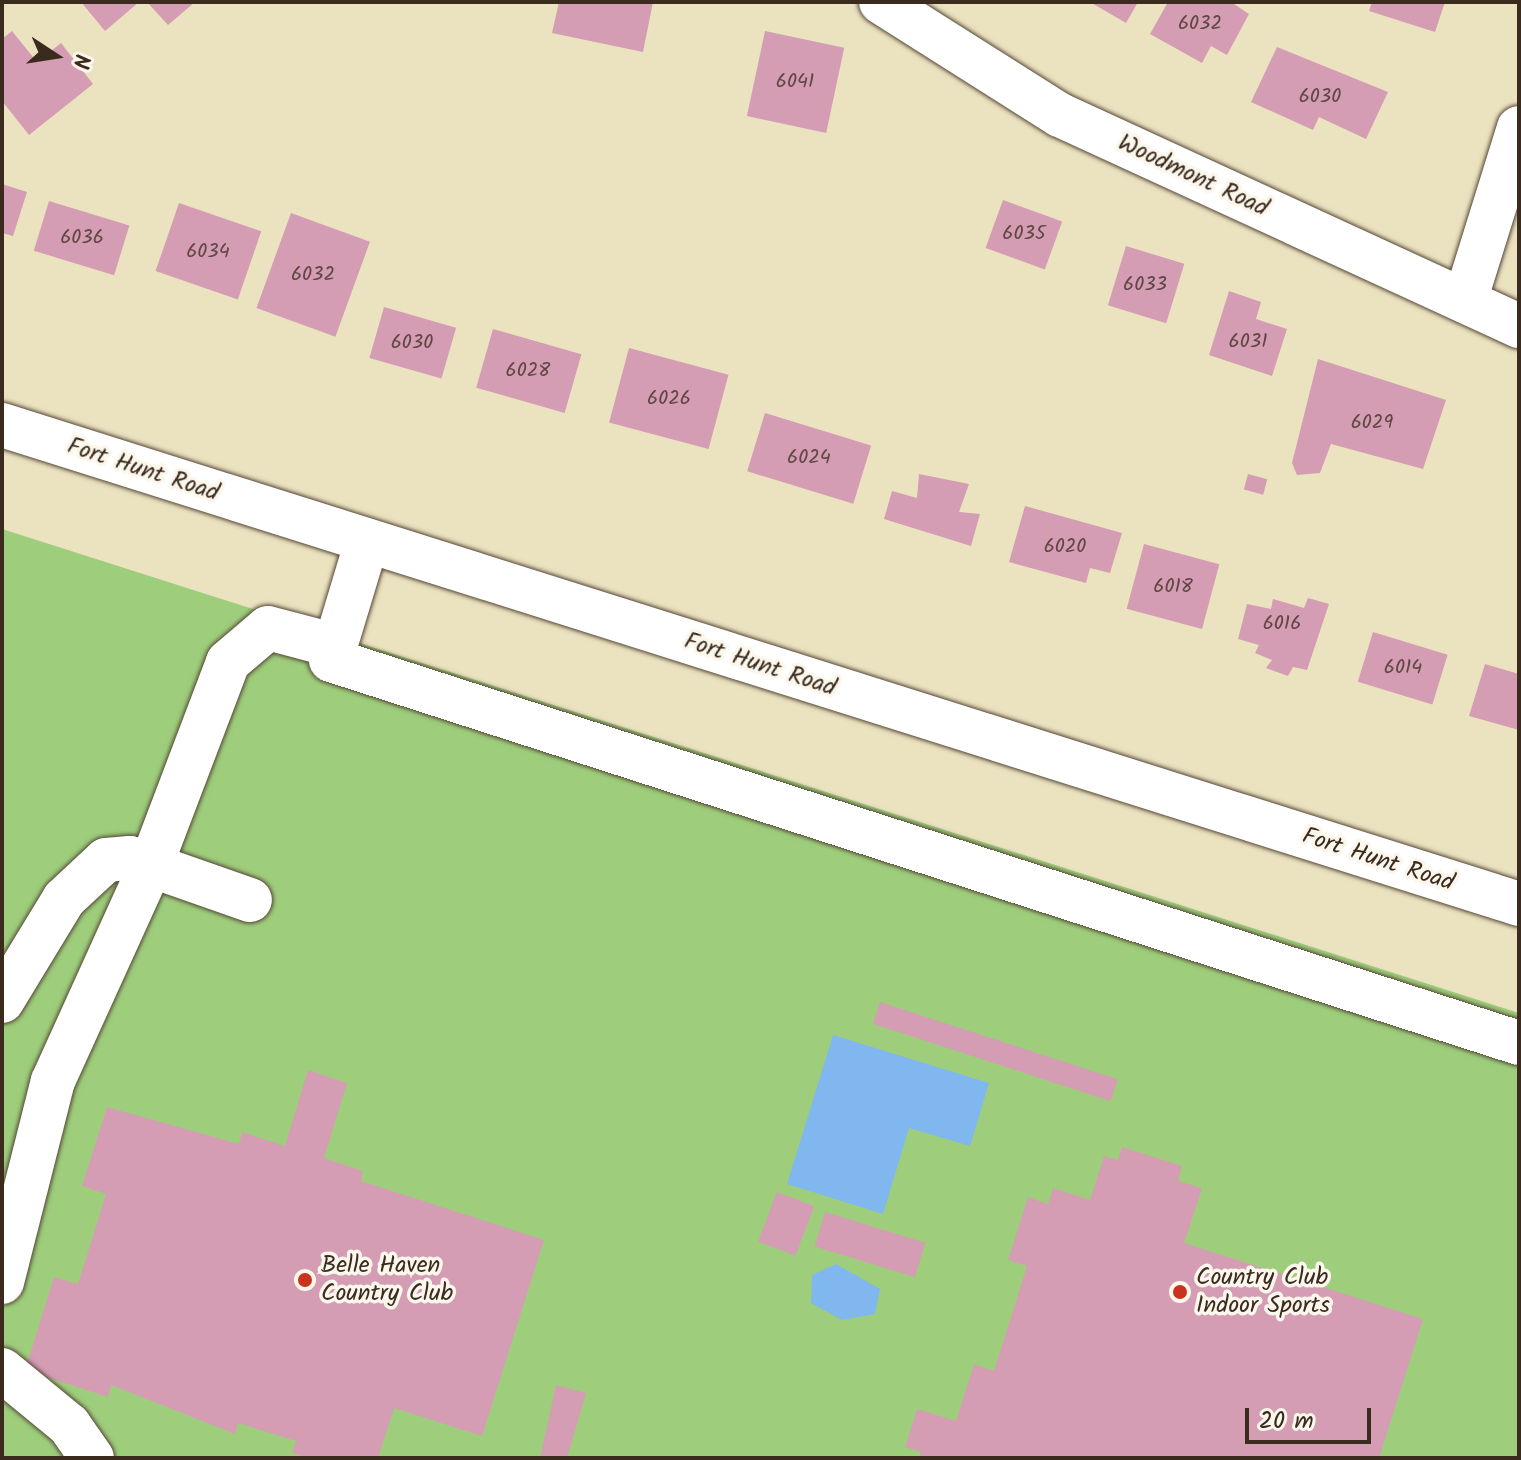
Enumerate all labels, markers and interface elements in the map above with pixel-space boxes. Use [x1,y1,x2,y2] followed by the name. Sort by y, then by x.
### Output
[1178,12,1222,36] house number: 6032
[16,16,96,96] north arrow
[61,51,99,72] text: N
[776,70,814,94] house number: 6041
[1299,85,1341,109] house number: 6030
[1113,129,1273,223] street label: Woodmont Road
[1002,222,1046,246] house number: 6035
[60,226,104,250] house number: 6036
[186,240,230,264] house number: 6034
[291,263,335,287] house number: 6032
[1123,273,1167,297] house number: 6033
[1229,330,1267,354] house number: 6031
[391,331,433,355] house number: 6030
[506,359,550,383] house number: 6028
[647,387,691,411] house number: 6026
[1351,411,1393,435] house number: 6029
[64,432,222,508] street label: Fort Hunt Road
[787,446,831,470] house number: 6024
[1044,535,1086,559] house number: 6020
[1153,575,1193,599] house number: 6018
[1263,612,1301,636] house number: 6016
[681,627,839,703] street label: Fort Hunt Road
[1384,656,1422,680] house number: 6014
[1299,822,1457,898] street label: Fort Hunt Road
[321,1252,453,1308] place label: Belle Haven Country Club
[1196,1264,1330,1320] place label: Country Club Indoor Sports
[296,1271,314,1289] marker: Belle Haven Country Club
[1171,1283,1189,1301] marker: Country Club Indoor Sports
[1249,1392,1375,1442] scale bar
[1259,1402,1314,1441] text: 20 m

